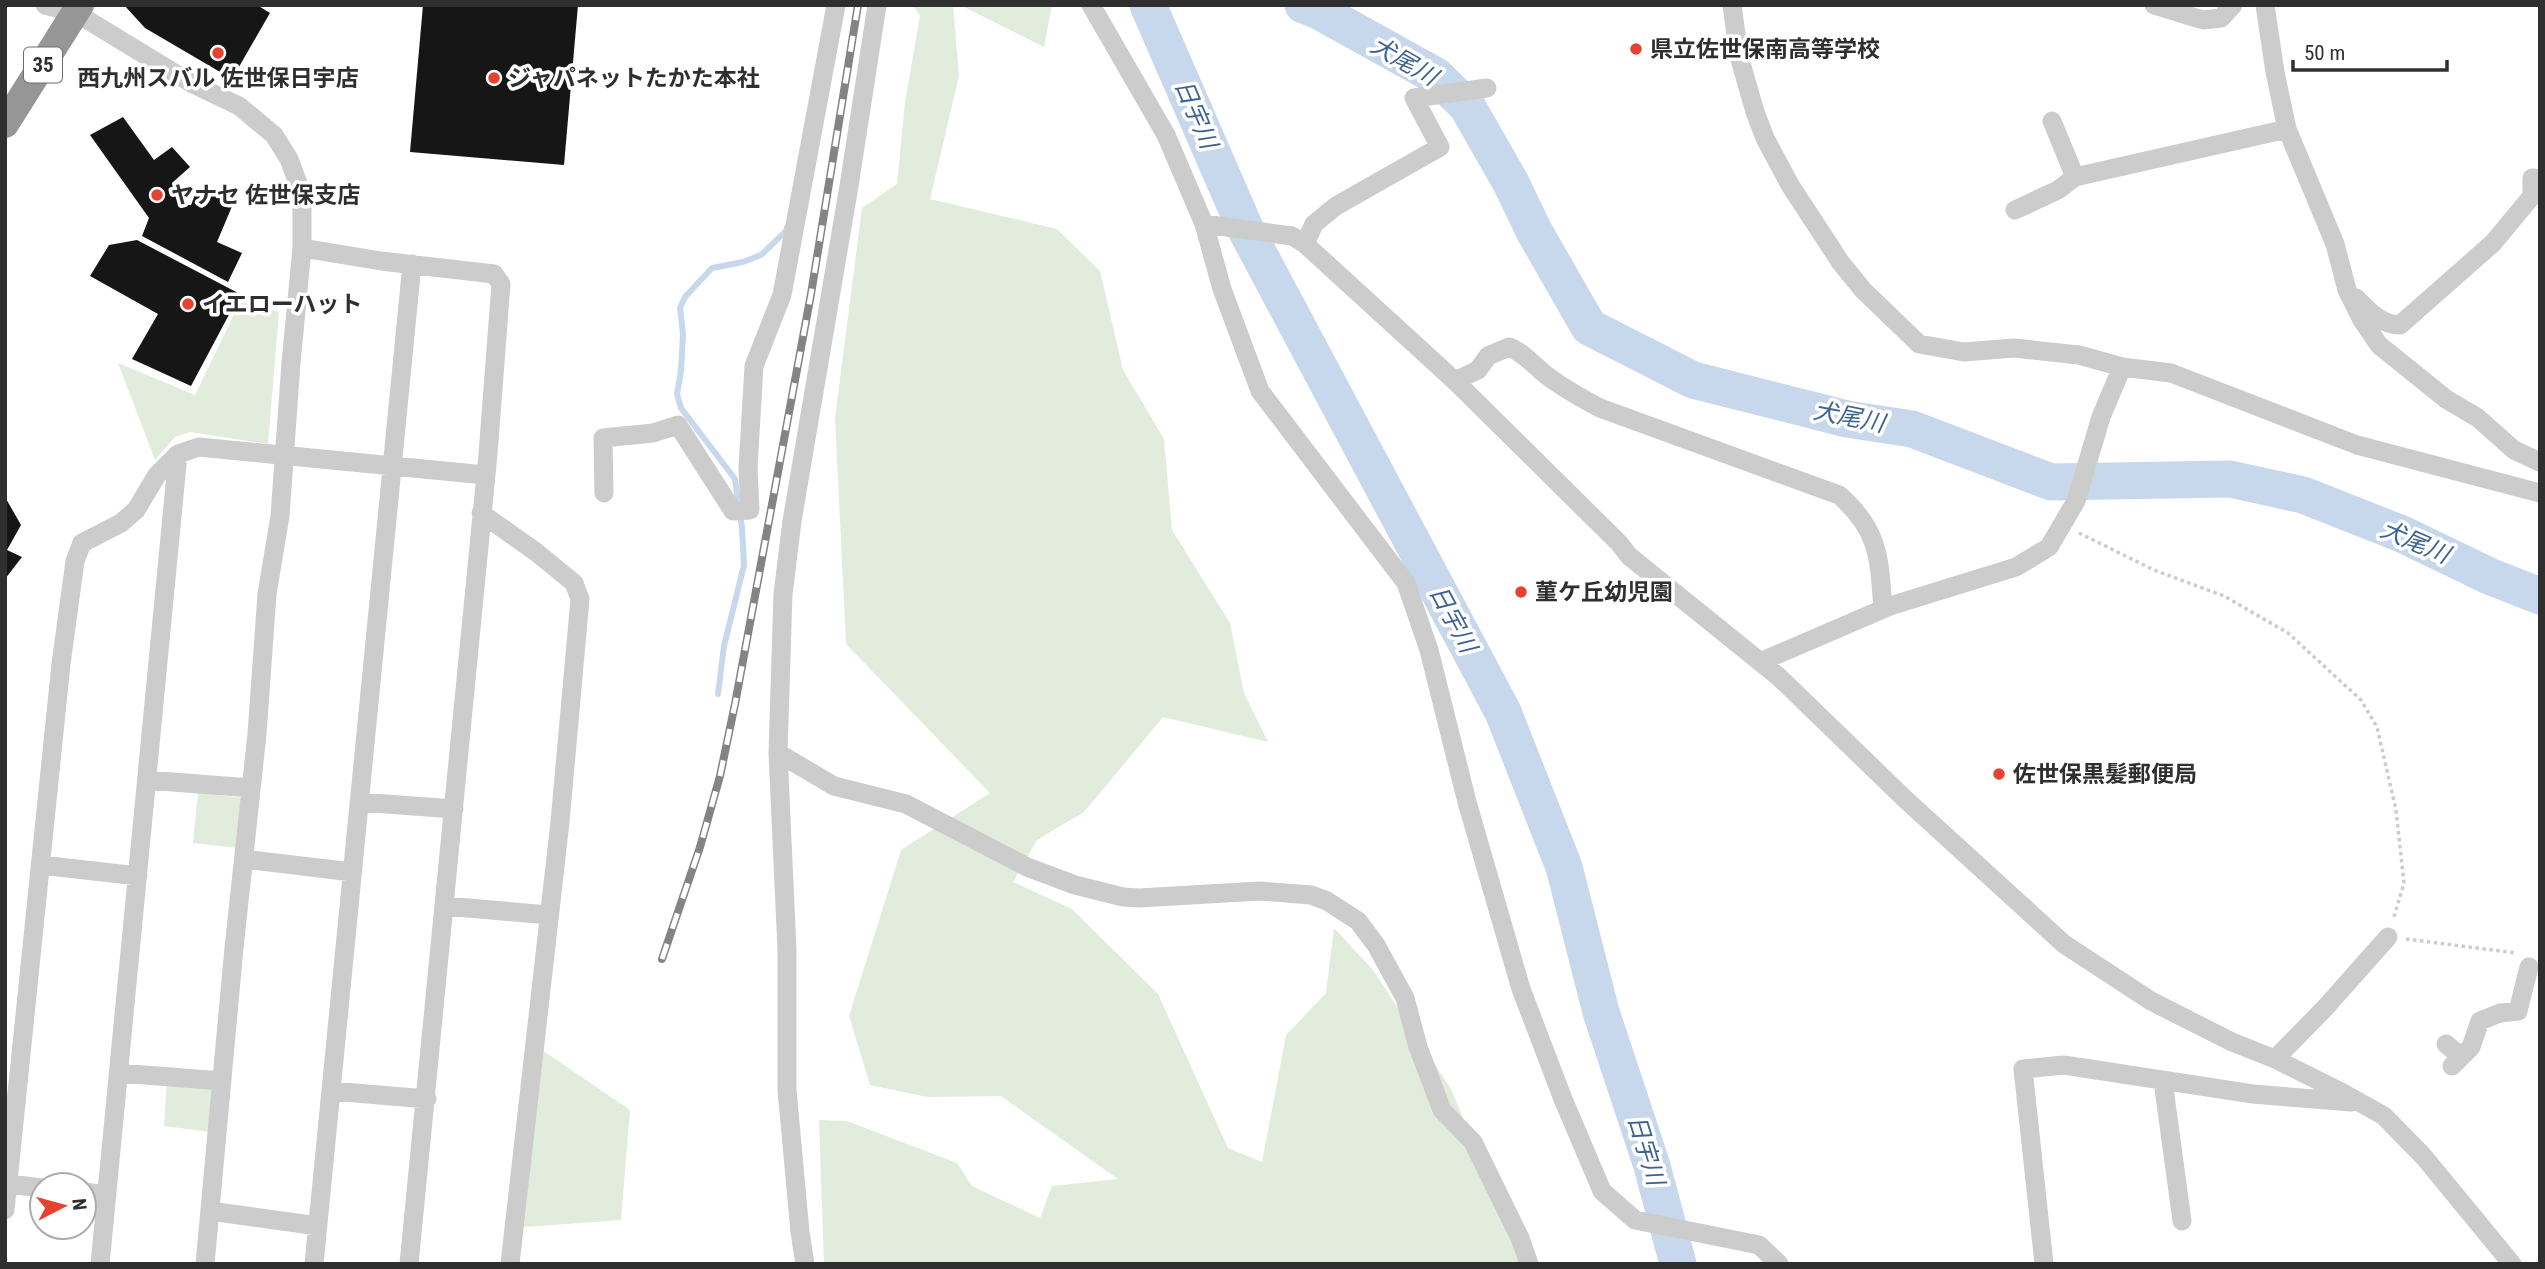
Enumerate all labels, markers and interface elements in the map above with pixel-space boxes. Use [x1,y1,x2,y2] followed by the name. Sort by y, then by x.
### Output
[2293,28,2447,72] scale bar
[1366,31,1445,93] water label: 犬尾川
[1650,36,1880,63] place label: 県立佐世保南高等学校
[1628,41,1644,57] marker: 県立佐世保南高等学校
[2304,41,2345,65] text: 50 m
[210,45,226,61] marker: 西九州スバル 佐世保日宇店
[24,48,62,82] road number: 35
[77,65,359,92] place label: 西九州スバル 佐世保日宇店
[508,65,760,92] place label: ジャパネットたかた本社
[486,70,502,86] marker: ジャパネットたかた本社
[1169,75,1224,155] water label: 日宇川
[171,182,360,209] place label: ヤナセ 佐世保支店
[149,187,165,203] marker: ヤナセ 佐世保支店
[202,291,362,318] place label: イエローハット
[180,296,196,312] marker: イエローハット
[1811,396,1890,438] water label: 犬尾川
[2376,515,2456,570] water label: 犬尾川
[1535,579,1673,606] place label: 菫ケ丘幼児園
[1424,581,1484,660] water label: 日宇川
[1513,584,1529,600] marker: 菫ケ丘幼児園
[2013,761,2197,788] place label: 佐世保黒髪郵便局
[1991,766,2007,782] marker: 佐世保黒髪郵便局
[1622,1111,1671,1191] water label: 日宇川
[28,1171,98,1241] north arrow
[67,1197,91,1211] text: N

